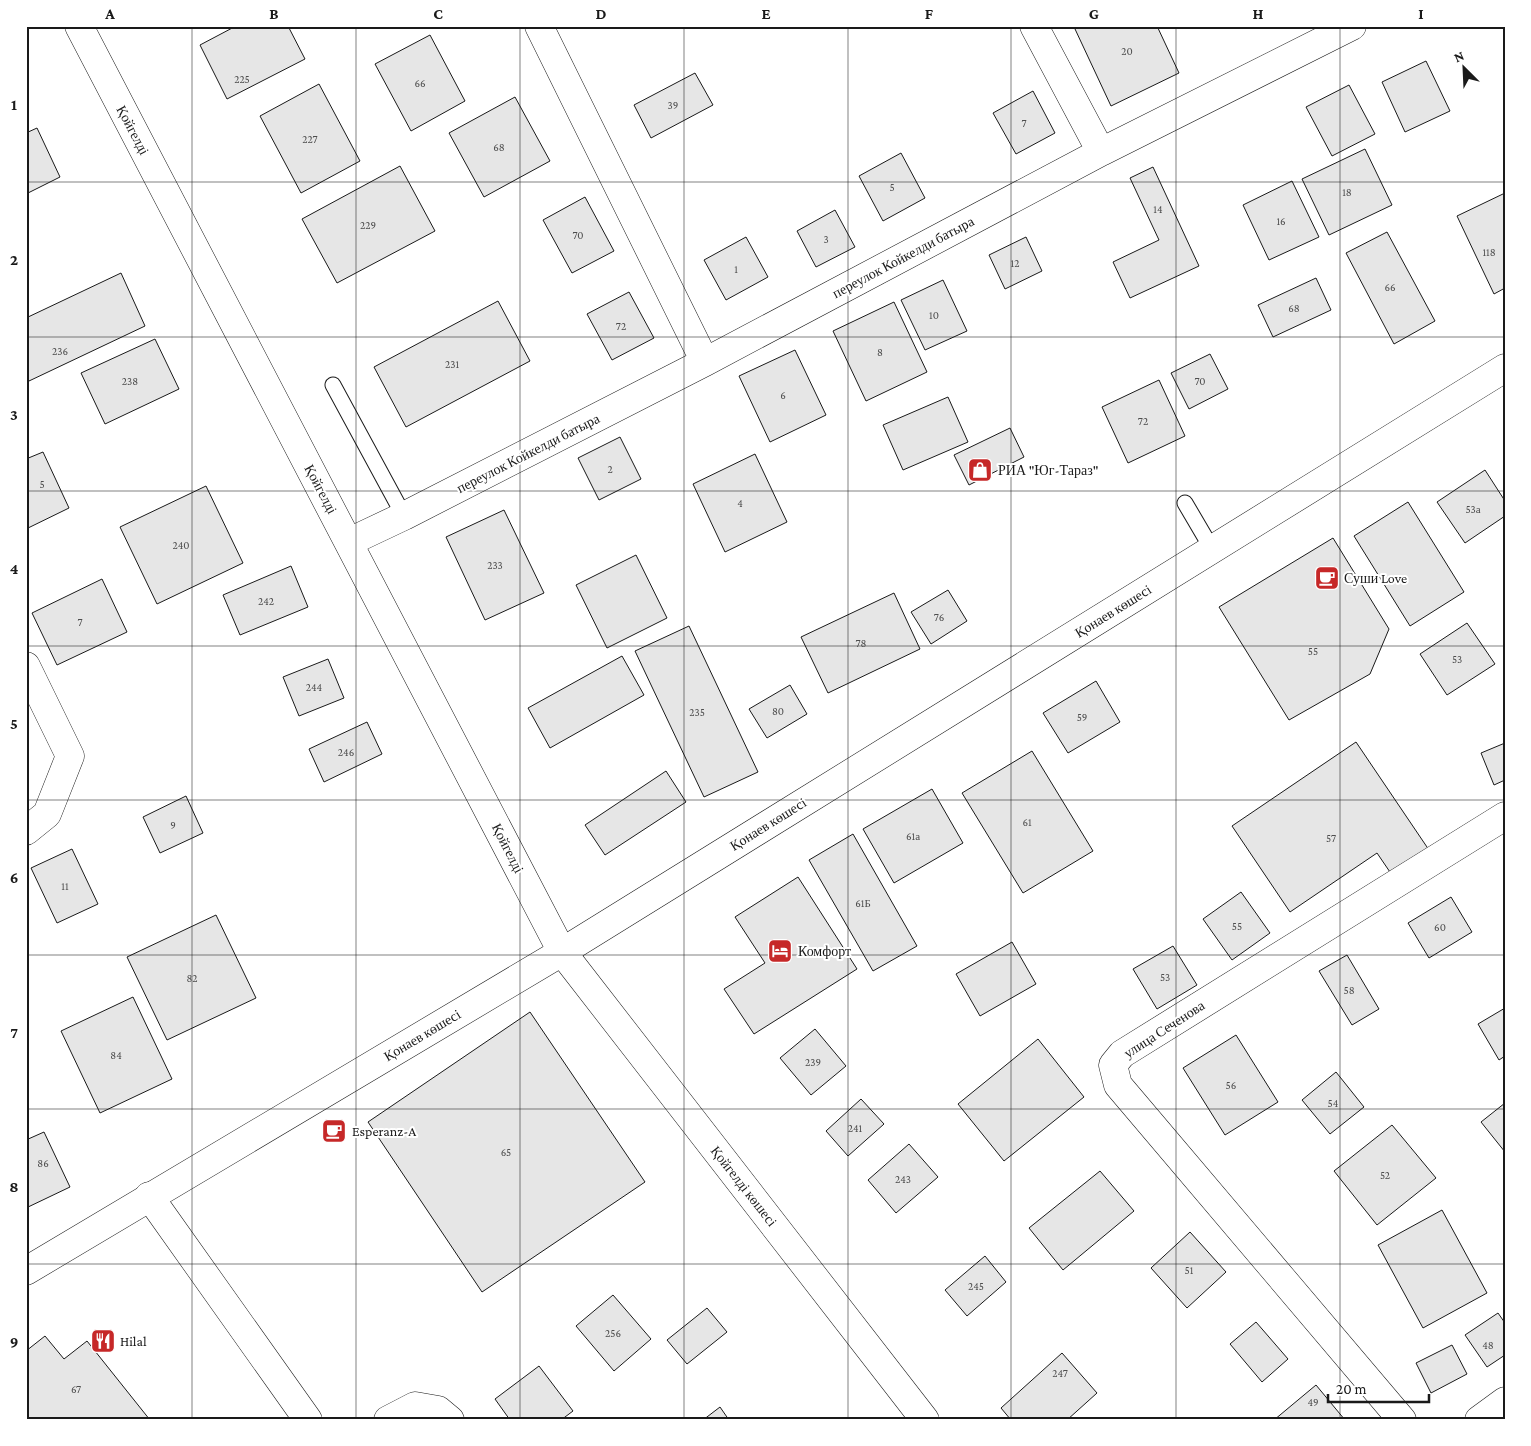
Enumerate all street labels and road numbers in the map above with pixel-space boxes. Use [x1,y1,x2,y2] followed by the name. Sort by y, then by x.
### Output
[113,103,153,158] street label: Қойгелді
[829,212,977,301] street label: переулок Койкелди батыра
[454,410,603,496] street label: переулок Койкелди батыра
[301,462,341,517] street label: Қойгелді
[1072,581,1154,641] street label: Қонаев көшесі
[727,794,809,854] street label: Қонаев көшесі
[489,820,527,876] street label: Қойгелді
[1121,997,1208,1061] street label: улица Сеченова
[381,1006,463,1064] street label: Қонаев көшесі
[708,1143,780,1229] street label: Қойгелді көшесі

